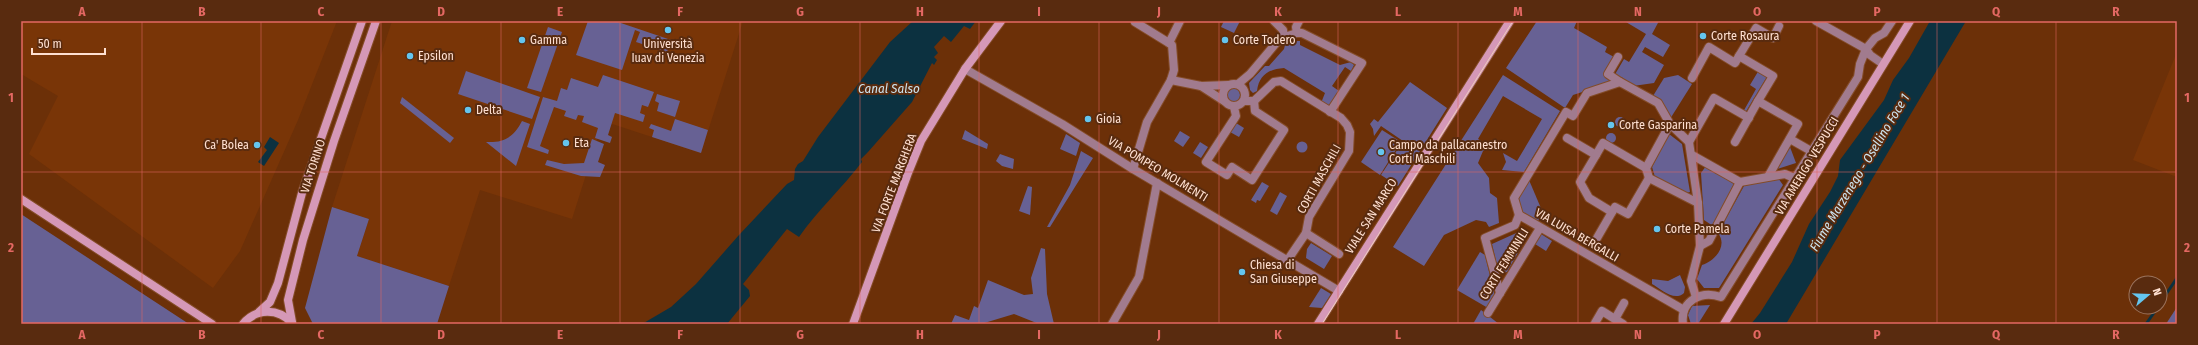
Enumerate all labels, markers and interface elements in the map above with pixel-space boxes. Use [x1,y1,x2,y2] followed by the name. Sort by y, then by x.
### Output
[77,4,86,19] text: A
[198,4,206,19] text: B
[318,4,325,19] text: C
[437,4,445,19] text: D
[557,4,563,19] text: E
[677,4,683,19] text: F
[796,4,804,19] text: G
[916,4,924,19] text: H
[1037,4,1041,19] text: I
[1156,4,1161,19] text: J
[1274,4,1282,19] text: K
[1395,4,1401,19] text: L
[1513,4,1523,19] text: M
[1634,4,1642,19] text: N
[1753,4,1761,19] text: O
[1873,4,1881,19] text: P
[1992,4,2001,19] text: Q
[2112,4,2120,19] text: R
[663,25,673,35] marker: Università Iuav di Venezia
[1711,29,1780,43] place label: Corte Rosaura
[32,30,105,56] scale bar
[1698,31,1708,41] marker: Corte Rosaura
[530,33,567,47] place label: Gamma
[1233,33,1296,47] place label: Corte Todero
[517,35,527,45] marker: Gamma
[1220,35,1230,45] marker: Corte Todero
[38,37,62,51] text: 50 m
[631,37,705,65] place label: Università Iuav di Venezia
[418,49,454,63] place label: Epsilon
[405,51,415,61] marker: Epsilon
[858,81,920,96] water label: Canal Salso
[8,90,14,105] text: 1
[2184,90,2190,105] text: 1
[1806,91,1912,254] water label: Fiume Marzenego - Osellino Foce 1
[476,103,502,117] place label: Delta
[463,105,473,115] marker: Delta
[1096,112,1121,126] place label: Gioia
[1083,114,1093,124] marker: Gioia
[1772,114,1842,218] street label: VIA AMERIGO VESPUCCI
[1619,118,1697,132] place label: Corte Gasparina
[1606,120,1616,130] marker: Corte Gasparina
[869,131,920,235] street label: VIA FORTE MARGHERA
[1106,134,1210,204] street label: VIA POMPEO MOLMENTI
[574,136,589,150] place label: Eta
[298,137,328,195] street label: VIA TORINO
[204,138,249,152] place label: Ca' Bolea
[561,138,571,148] marker: Eta
[1389,138,1507,166] place label: Campo da pallacanestro Corti Maschili
[252,140,262,150] marker: Ca' Bolea
[1294,142,1344,216] street label: CORTI MASCHILI
[1376,147,1386,157] marker: Campo da pallacanestro Corti Maschili
[1342,176,1400,256] street label: VIALE SAN MARCO
[1533,205,1621,265] street label: VIA LUISA BERGALLI
[1665,222,1730,236] place label: Corte Pamela
[1652,224,1662,234] marker: Corte Pamela
[1477,226,1531,302] street label: CORTI FEMMINILI
[7,240,14,255] text: 2
[2183,240,2190,255] text: 2
[1250,258,1317,286] place label: Chiesa di San Giuseppe
[1237,267,1247,277] marker: Chiesa di San Giuseppe
[2128,275,2168,315] north arrow
[2150,287,2164,297] text: N
[77,327,86,342] text: A
[198,327,206,342] text: B
[318,327,325,342] text: C
[437,327,445,342] text: D
[557,327,563,342] text: E
[677,327,683,342] text: F
[796,327,804,342] text: G
[916,327,924,342] text: H
[1037,327,1041,342] text: I
[1156,327,1161,342] text: J
[1274,327,1282,342] text: K
[1395,327,1401,342] text: L
[1513,327,1523,342] text: M
[1634,327,1642,342] text: N
[1753,327,1761,342] text: O
[1873,327,1881,342] text: P
[1992,327,2001,342] text: Q
[2112,327,2120,342] text: R

